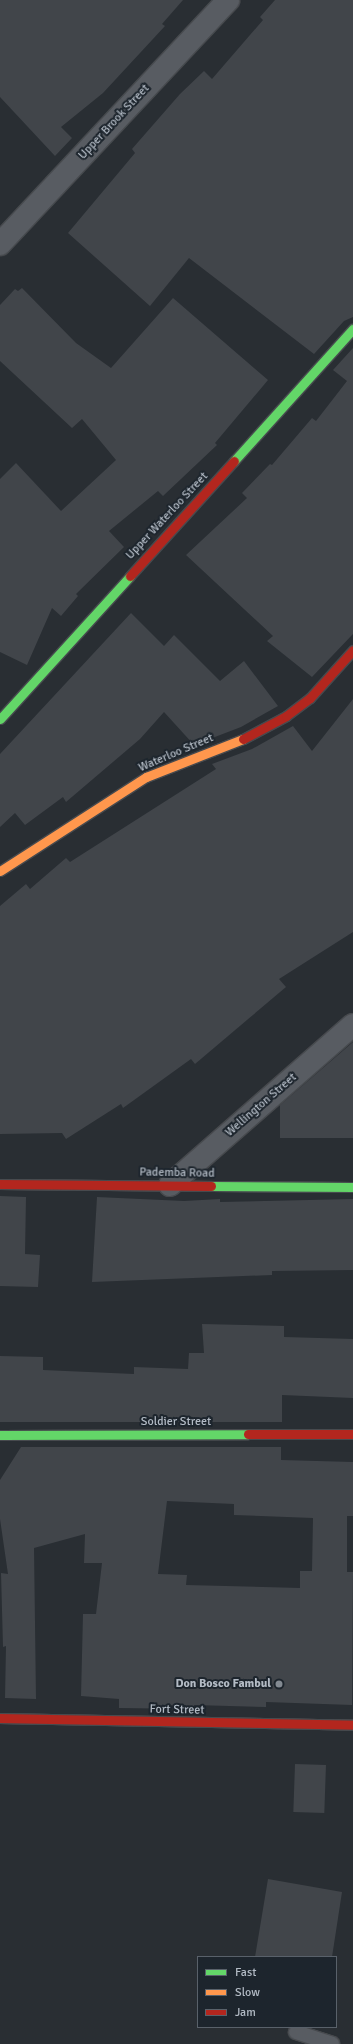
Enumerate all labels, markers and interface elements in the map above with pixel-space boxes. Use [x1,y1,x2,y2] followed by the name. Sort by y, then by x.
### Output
[75,81,153,163] street label: Upper Brook Street
[123,469,211,563] street label: Upper Waterloo Street
[136,731,216,775] street label: Waterloo Street
[222,1070,300,1140] street label: Wellington Street
[139,1165,215,1181] street label: Pademba Road
[141,1415,211,1429] street label: Soldier Street
[175,1677,271,1691] place label: Don Bosco Fambul
[274,1679,284,1689] marker: Don Bosco Fambul
[149,1702,205,1718] street label: Fort Street
[197,1956,337,2028] legend
[235,1965,256,1980] text: Fast
[235,1985,260,2000] text: Slow
[235,2005,256,2020] text: Jam

